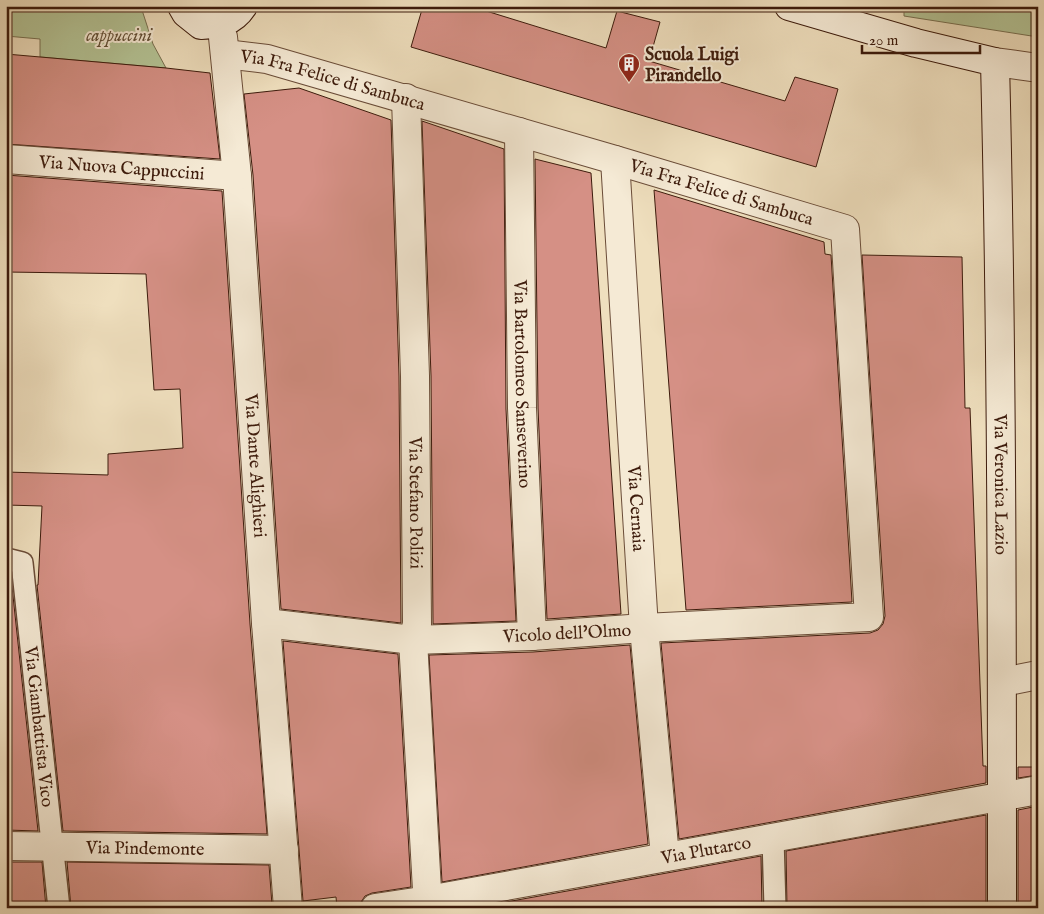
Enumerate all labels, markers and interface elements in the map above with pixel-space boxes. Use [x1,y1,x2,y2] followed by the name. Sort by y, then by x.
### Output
[862,22,979,54] scale bar
[86,25,154,48] park label: cappuccini
[869,31,899,50] text: 20 m
[645,44,739,88] place label: Scuola Luigi Pirandello
[238,46,428,117] street label: Via Fra Felice di Sambuca
[617,52,641,83] building icon: Scuola Luigi Pirandello
[37,151,205,187] street label: Via Nuova Cappuccini
[626,155,816,232] street label: Via Fra Felice di Sambuca
[508,278,536,489] street label: Via Bartolomeo Sanseverino
[238,392,270,539] street label: Via Dante Alighieri
[988,413,1011,555] street label: Via Veronica Lazio
[402,436,427,569] street label: Via Stefano Polizi
[621,464,649,552] street label: Via Cernaia
[501,620,632,649] street label: Vicolo dell'Olmo
[18,644,58,809] street label: Via Giambattista Vico
[658,832,753,871] street label: Via Plutarco
[85,837,204,862] street label: Via Pindemonte

